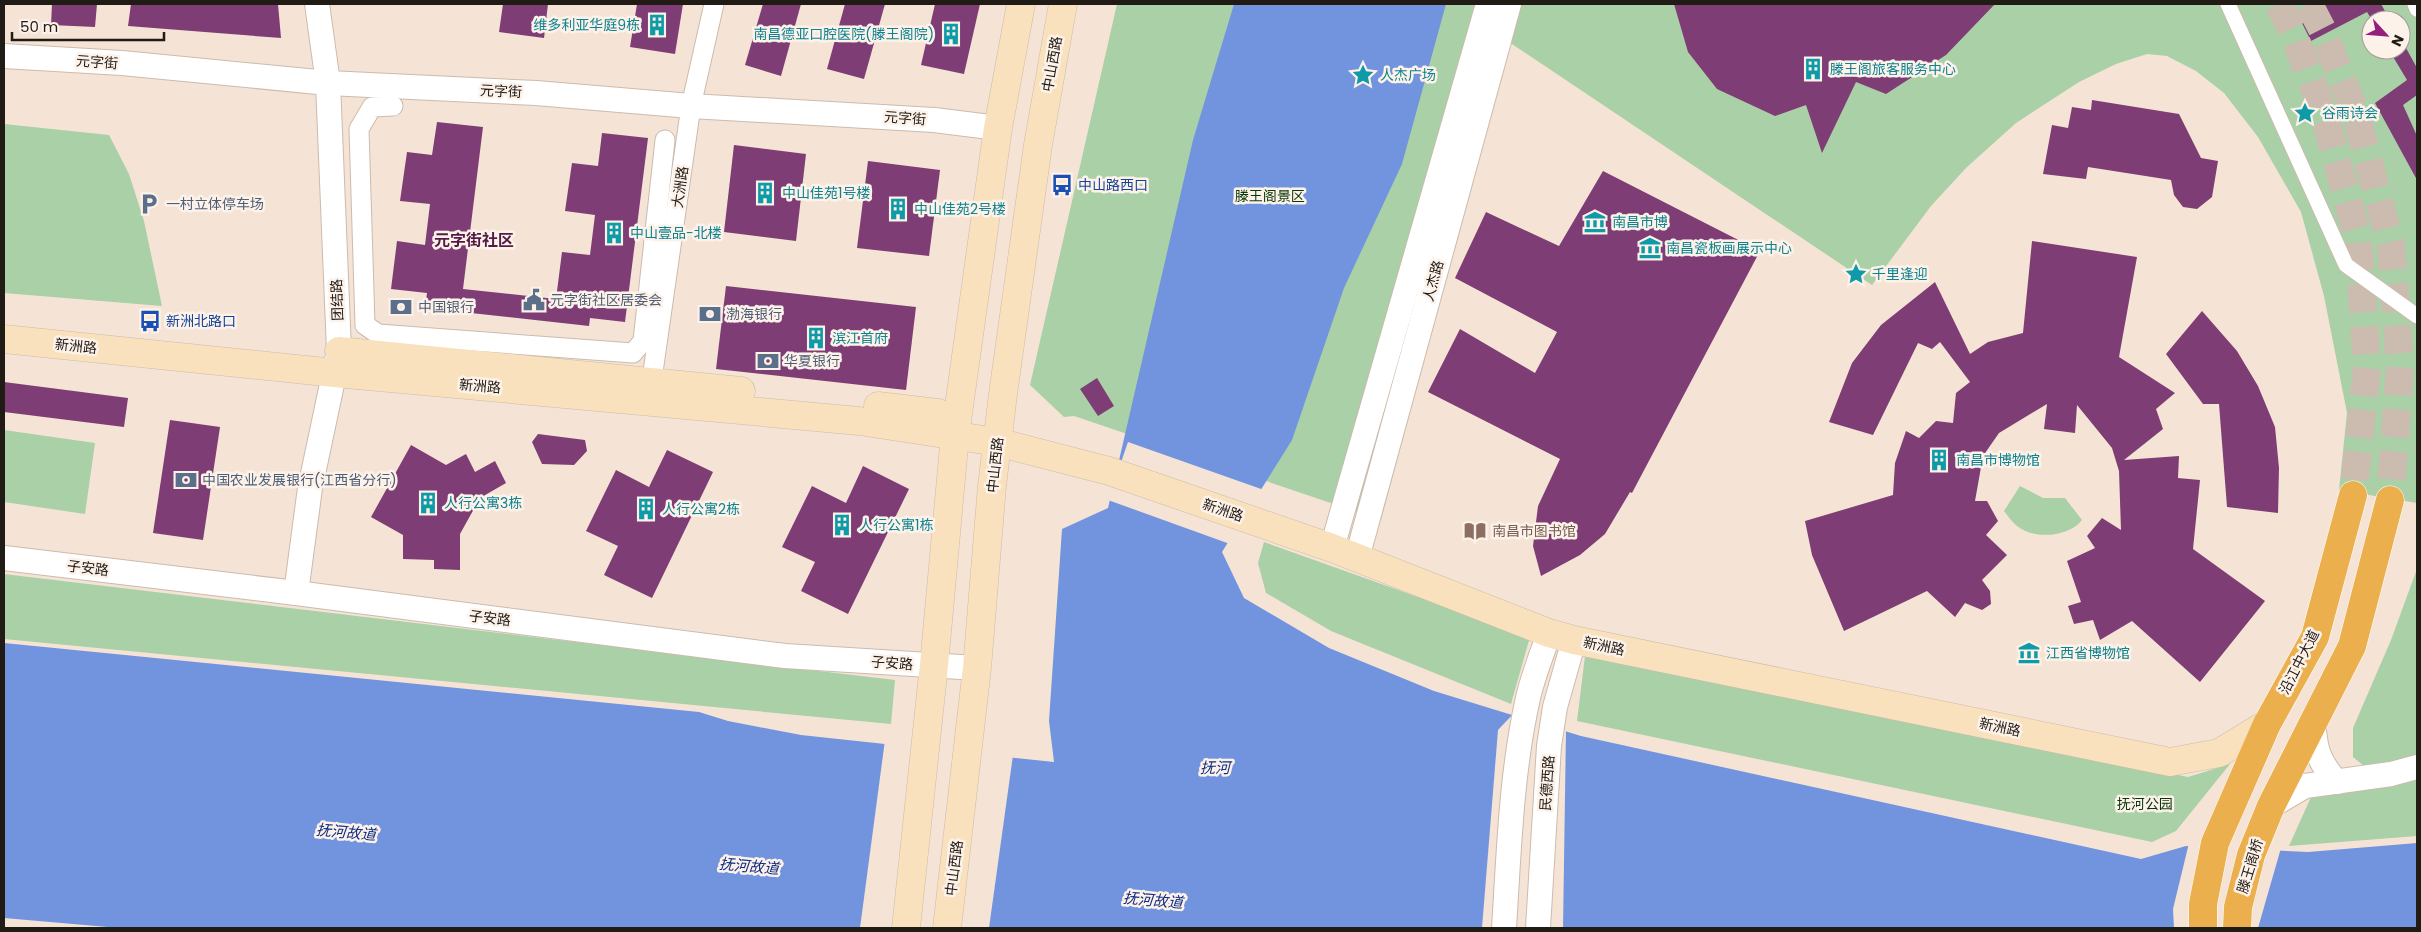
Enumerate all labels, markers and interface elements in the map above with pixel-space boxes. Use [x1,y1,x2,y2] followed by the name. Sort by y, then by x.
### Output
[12,10,165,42] scale bar
[2361,10,2411,60] north arrow
[644,12,670,38] building icon: 维多利亚华庭9栋
[533,15,640,35] place label: 维多利亚华庭9栋
[20,16,58,37] text: 50 m
[938,21,964,47] building icon: 南昌德亚口腔医院(滕王阁院)
[753,24,934,44] place label: 南昌德亚口腔医院(滕王阁院)
[2386,32,2409,50] text: N
[1037,35,1067,93] street label: 中山西路
[75,51,119,73] street label: 元字街
[1800,56,1826,82] building icon: 滕王阁旅客服务中心
[1830,59,1956,79] place label: 滕王阁旅客服务中心
[1350,62,1376,88] place icon: 人杰广场
[1380,65,1436,85] place label: 人杰广场
[480,80,522,102] street label: 元字街
[2292,100,2318,126] place icon: 谷雨诗会
[2322,103,2378,123] place label: 谷雨诗会
[883,107,927,129] street label: 元字街
[667,165,693,209] street label: 大洲路
[1049,172,1075,198] bus stop icon: 中山路西口
[1078,175,1148,195] place label: 中山路西口
[752,180,778,206] building icon: 中山佳苑1号楼
[782,183,870,203] place label: 中山佳苑1号楼
[1235,186,1305,206] park label: 滕王阁景区
[136,191,162,217] parking icon: 一村立体停车场
[166,194,264,214] place label: 一村立体停车场
[885,196,911,222] building icon: 中山佳苑2号楼
[914,199,1006,219] place label: 中山佳苑2号楼
[1582,209,1608,235] museum icon: 南昌市博
[1612,212,1668,232] place label: 南昌市博
[601,220,627,246] building icon: 中山壹品-北楼
[630,223,722,243] place label: 中山壹品-北楼
[434,229,514,252] district label: 元字街社区
[1637,235,1663,261] museum icon: 南昌瓷板画展示中心
[1666,238,1792,258] place label: 南昌瓷板画展示中心
[1418,258,1448,304] street label: 人杰路
[1843,261,1869,287] place icon: 千里逢迎
[1872,264,1928,284] place label: 千里逢迎
[326,279,348,321] street label: 团结路
[521,287,547,313] public building icon: 元字街社区居委会
[550,290,662,310] place label: 元字街社区居委会
[388,294,414,320] bank icon: 中国银行
[418,297,474,317] place label: 中国银行
[697,301,723,327] bank icon: 渤海银行
[726,304,782,324] place label: 渤海银行
[137,308,163,334] bus stop icon: 新洲北路口
[166,311,236,331] place label: 新洲北路口
[803,325,829,351] building icon: 滨江首府
[832,328,888,348] place label: 滨江首府
[54,334,98,358] street label: 新洲路
[755,348,781,374] bank icon: 华夏银行
[784,351,840,371] place label: 华夏银行
[458,374,502,398] street label: 新洲路
[982,436,1008,494] street label: 中山西路
[1926,447,1952,473] building icon: 南昌市博物馆
[1956,450,2040,470] place label: 南昌市博物馆
[173,467,199,493] bank icon: 中国农业发展银行(江西省分行)
[202,470,397,490] place label: 中国农业发展银行(江西省分行)
[415,490,441,516] building icon: 人行公寓3栋
[444,493,522,513] place label: 人行公寓3栋
[1200,494,1246,526] street label: 新洲路
[633,496,659,522] building icon: 人行公寓2栋
[662,499,740,519] place label: 人行公寓2栋
[829,512,855,538] building icon: 人行公寓1栋
[859,515,933,535] place label: 人行公寓1栋
[1462,518,1488,544] library icon: 南昌市图书馆
[1492,521,1576,541] place label: 南昌市图书馆
[66,556,110,580] street label: 子安路
[468,606,512,630] street label: 子安路
[2274,626,2324,698] street label: 沿江中大道
[1581,632,1627,660] street label: 新洲路
[2016,640,2042,666] museum icon: 江西省博物馆
[2046,643,2130,663] place label: 江西省博物馆
[870,652,914,674] street label: 子安路
[1977,713,2023,741] street label: 新洲路
[1535,754,1559,812] street label: 民德西路
[1200,757,1233,778] water label: 抚河
[2117,794,2173,814] park label: 抚河公园
[315,819,379,845] water label: 抚河故道
[2232,836,2268,896] street label: 滕王阁桥
[941,839,967,897] street label: 中山西路
[718,853,782,879] water label: 抚河故道
[1122,887,1186,913] water label: 抚河故道

